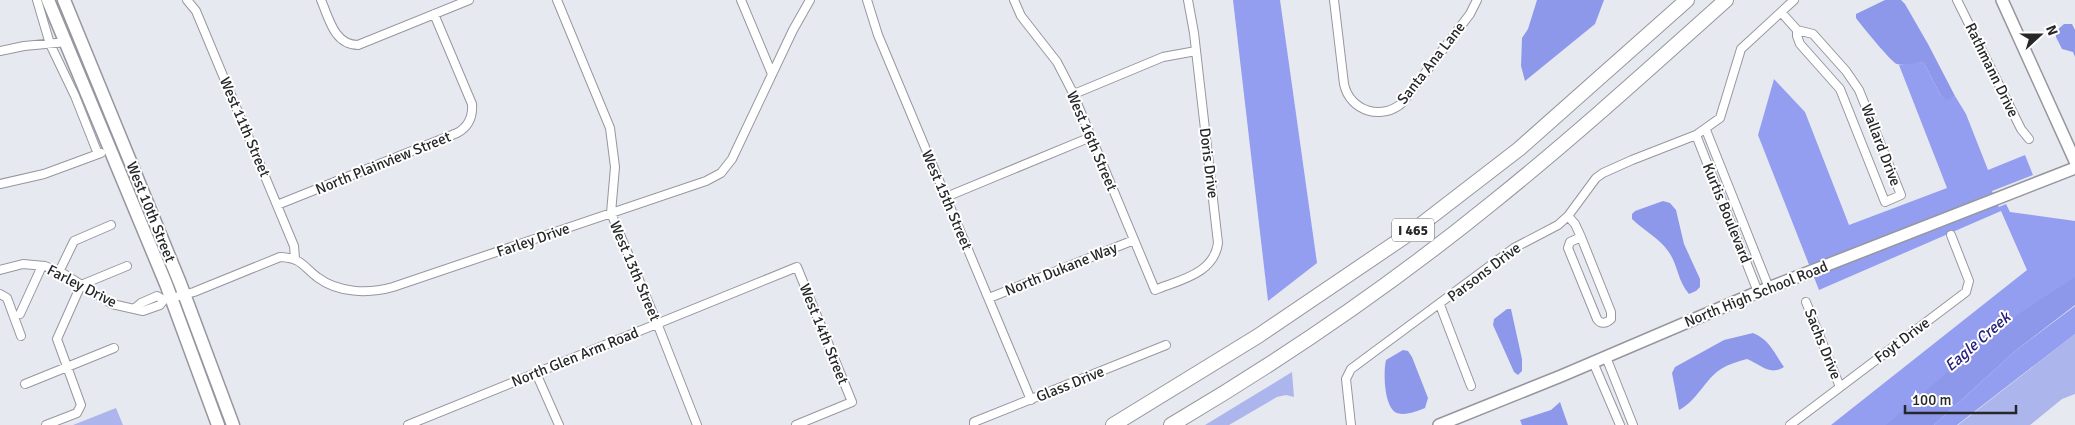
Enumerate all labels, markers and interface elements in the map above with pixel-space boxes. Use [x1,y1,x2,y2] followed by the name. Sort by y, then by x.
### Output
[2015,10,2065,60] north arrow
[1393,18,1469,108] street label: Santa Ana Lane
[1961,20,2023,120] street label: Rathmann Drive
[2042,23,2061,38] text: N
[216,74,274,180] street label: West 11th Street
[1063,88,1121,194] street label: West 16th Street
[1857,102,1905,188] street label: Wallard Drive
[1196,127,1222,199] street label: Doris Drive
[313,128,453,198] street label: North Plainview Street
[918,147,976,253] street label: West 15th Street
[123,159,179,265] street label: West 10th Street
[1699,160,1755,266] street label: Kurtis Boulevard
[606,218,664,324] street label: West 13th Street
[1392,218,1434,242] road number: I 465
[494,219,572,261] street label: Farley Drive
[1002,238,1120,300] street label: North Dukane Way
[1444,239,1524,305] street label: Parsons Drive
[1682,257,1830,331] street label: North High School Road
[44,261,120,311] street label: Farley Drive
[796,281,852,387] street label: West 14th Street
[1801,306,1845,382] street label: Sachs Drive
[1941,306,2016,376] water label: Eagle Creek
[1871,313,1933,367] street label: Foyt Drive
[509,323,641,391] street label: North Glen Arm Road
[1033,362,1107,406] street label: Glass Drive
[1905,382,2016,414] scale bar
[1912,391,1952,409] text: 100 m

